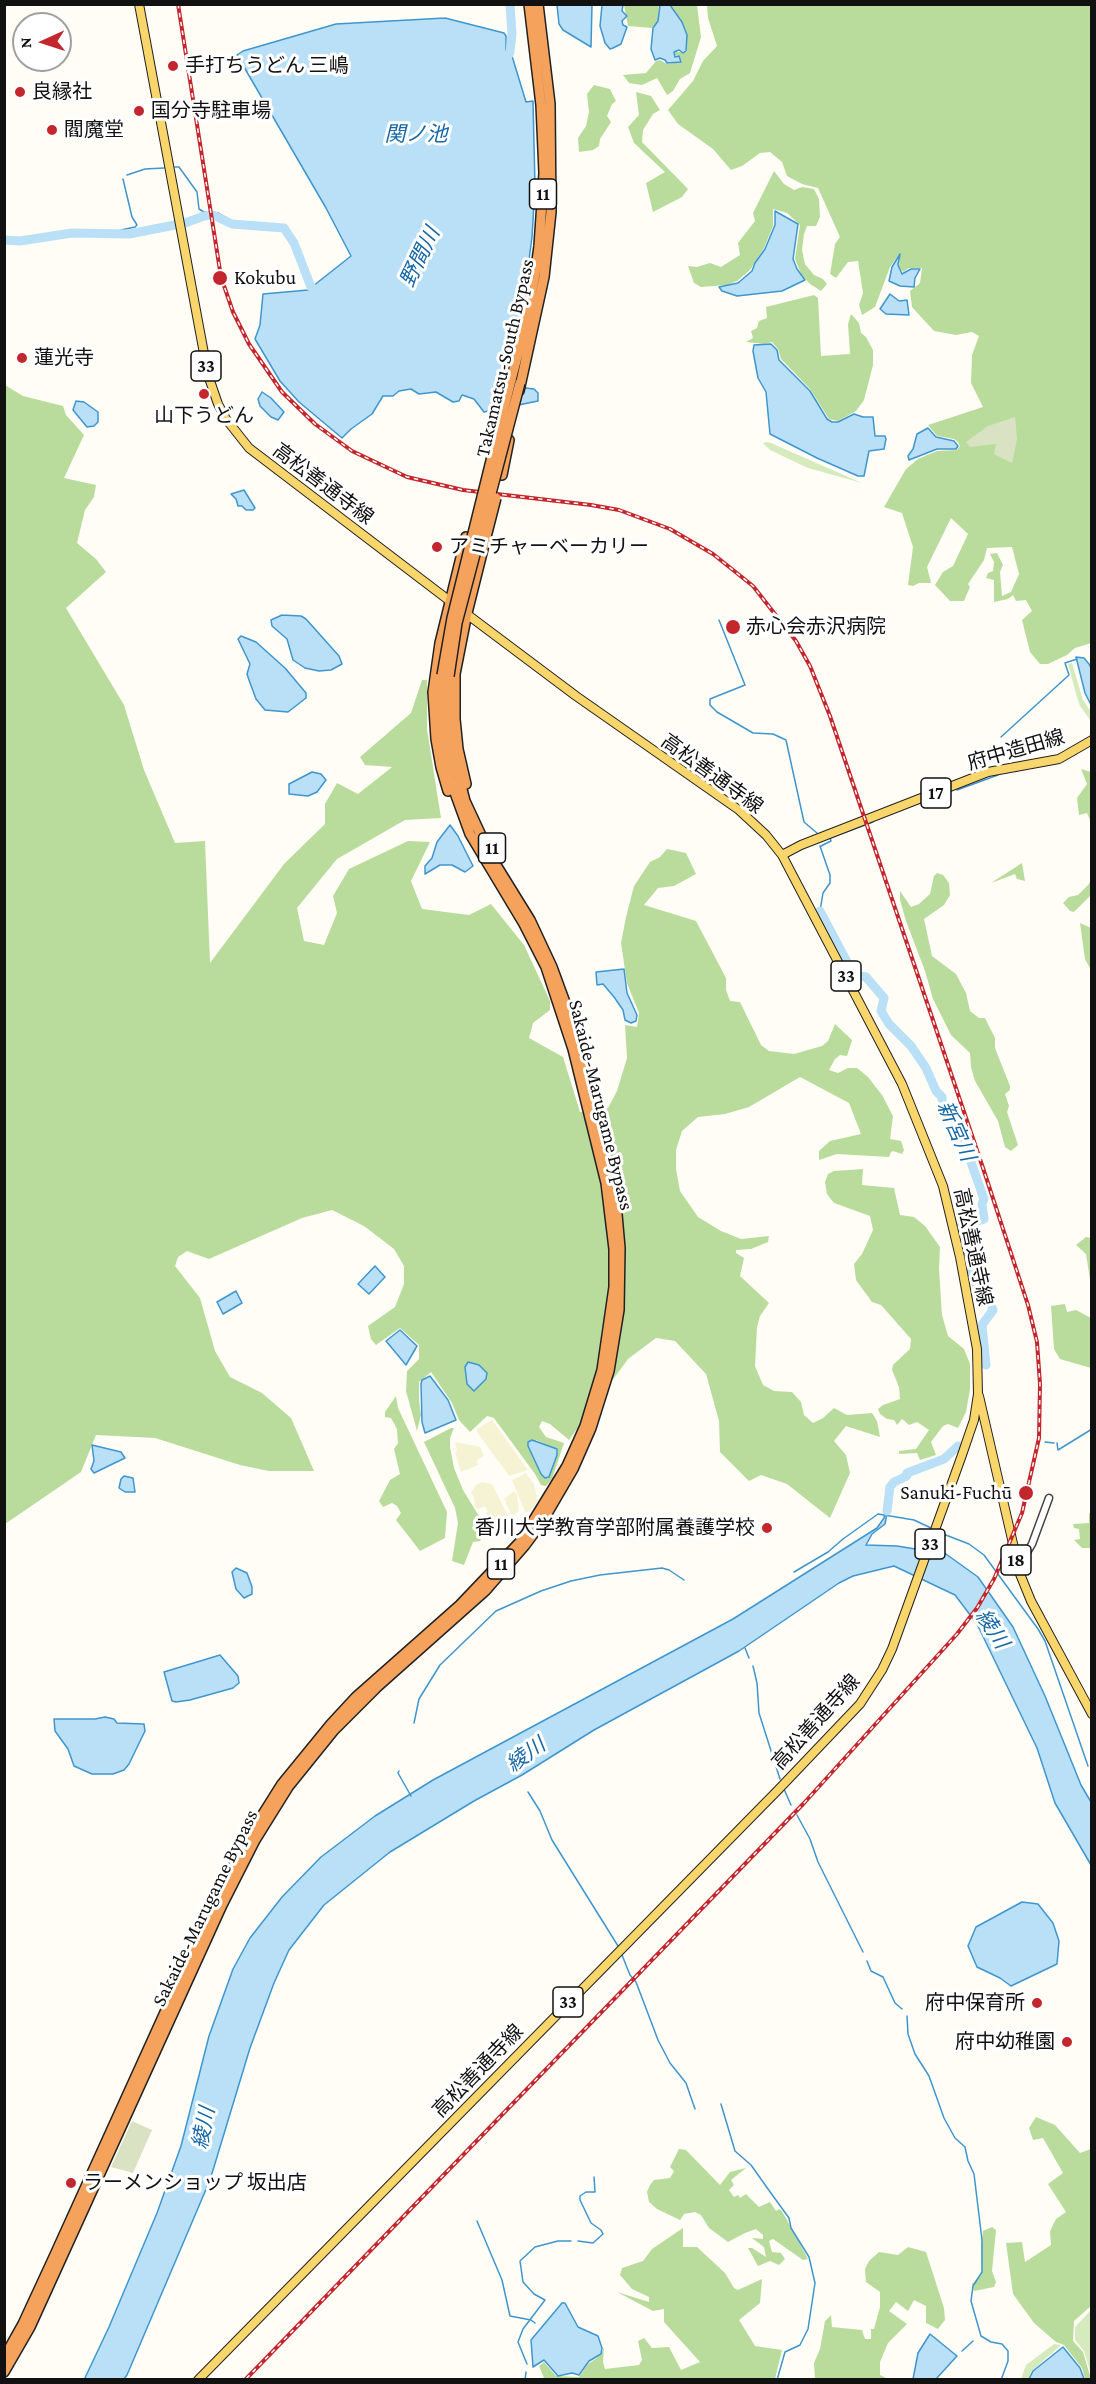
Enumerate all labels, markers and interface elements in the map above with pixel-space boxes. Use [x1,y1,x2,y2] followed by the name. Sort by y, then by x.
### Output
[12,12,72,72] north arrow
[17,37,34,49] text: N
[185,54,349,78] place label: 手打ちうどん 三嶋
[166,59,180,73] marker: 手打ちうどん 三嶋
[32,80,92,104] place label: 良縁社
[13,85,27,99] marker: 良縁社
[151,99,271,123] place label: 国分寺駐車場
[132,104,146,118] marker: 国分寺駐車場
[64,118,124,142] place label: 閻魔堂
[385,122,447,148] water label: 関ノ池
[45,123,59,137] marker: 閻魔堂
[530,179,556,209] road number: 11
[395,223,445,291] water label: 野間川
[471,257,539,459] street label: Takamatsu-South Bypass
[234,266,296,290] place label: Kokubu
[211,269,229,287] marker: Kokubu
[34,346,94,370] place label: 蓮光寺
[15,351,29,365] marker: 蓮光寺
[191,351,221,381] road number: 33
[197,387,211,401] marker: 山下うどん
[154,404,254,428] place label: 山下うどん
[268,438,378,530] street label: 高松善通寺線
[449,535,649,559] place label: アミチャーベーカリー
[430,540,444,554] marker: アミチャーベーカリー
[746,615,886,639] place label: 赤心会赤沢病院
[724,618,742,636] marker: 赤心会赤沢病院
[965,725,1067,775] street label: 府中造田線
[656,729,768,819] street label: 高松善通寺線
[921,778,951,808] road number: 17
[478,833,506,863] road number: 11
[831,961,861,991] road number: 33
[563,997,639,1213] street label: Sakaide-Marugame Bypass
[932,1097,980,1165] water label: 新宮川
[949,1186,997,1308] street label: 高松善通寺線
[900,1481,1012,1505] place label: Sanuki-Fuchū
[1017,1484,1035,1502] marker: Sanuki-Fuchū
[475,1516,755,1540] place label: 香川大学教育学部附属養護学校
[760,1521,774,1535] marker: 香川大学教育学部附属養護学校
[915,1529,945,1559] road number: 33
[1001,1545,1031,1575] road number: 18
[488,1549,514,1579] road number: 11
[970,1605,1014,1653] water label: 綾川
[767,1669,865,1775] street label: 高松善通寺線
[502,1732,550,1778] water label: 綾川
[147,1806,263,2010] street label: Sakaide-Marugame Bypass
[553,1987,583,2017] road number: 33
[925,1991,1025,2015] place label: 府中保育所
[1030,1996,1044,2010] marker: 府中保育所
[428,2020,528,2122] street label: 高松善通寺線
[955,2030,1055,2054] place label: 府中幼稚園
[1060,2035,1074,2049] marker: 府中幼稚園
[188,2105,220,2151] water label: 綾川
[83,2171,307,2195] place label: ラーメンショップ 坂出店
[64,2176,78,2190] marker: ラーメンショップ 坂出店

